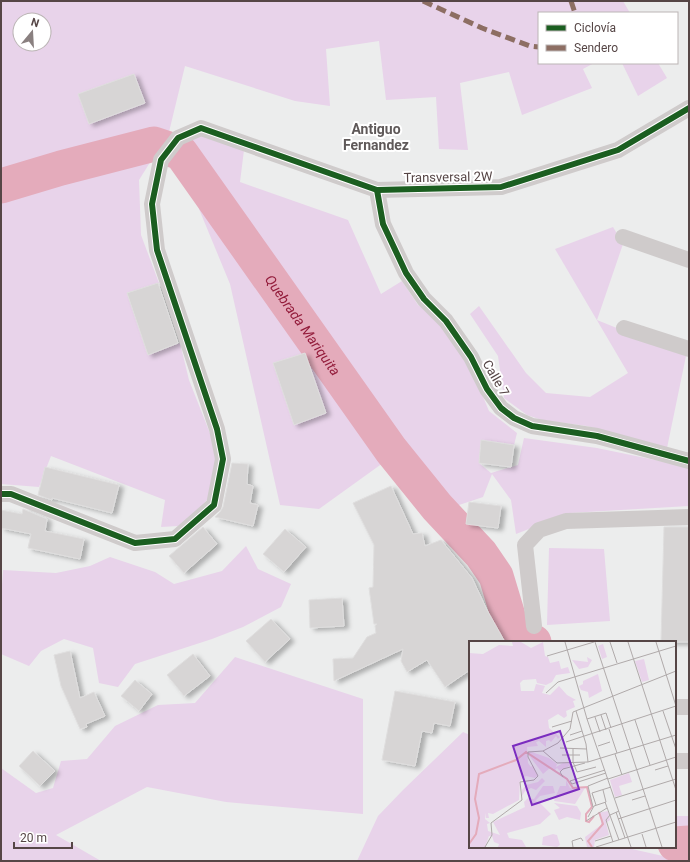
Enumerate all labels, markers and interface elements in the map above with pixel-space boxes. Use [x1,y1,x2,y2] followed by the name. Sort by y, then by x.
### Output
[12,12,52,52] north arrow
[538,12,678,64] legend
[29,16,41,30] text: N
[574,21,616,35] text: Ciclovía
[574,41,618,55] text: Sendero
[343,121,409,153] district label: Antiguo Fernandez
[403,169,493,185] street label: Transversal 2W
[262,272,344,379] water label: Quebrada Mariquita
[480,357,512,399] street label: Calle 7
[469,641,676,848] inset map
[14,824,72,850] scale bar
[20,831,47,845] text: 20 m

